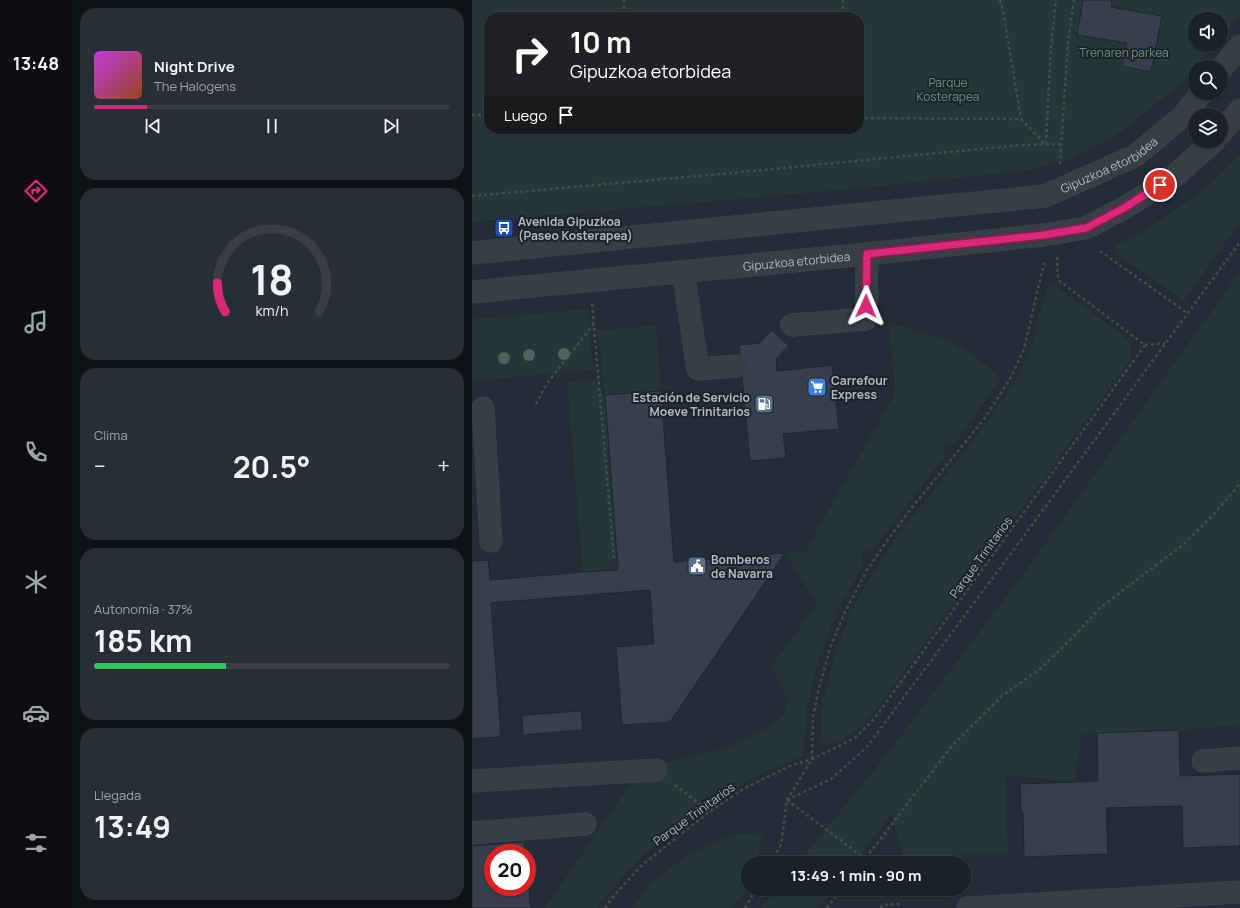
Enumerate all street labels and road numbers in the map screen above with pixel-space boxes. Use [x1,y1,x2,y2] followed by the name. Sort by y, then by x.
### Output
[1057,133,1161,197] street label: Gipuzkoa etorbidea
[742,247,851,274] street label: Gipuzkoa etorbidea
[946,513,1016,601] street label: Parque Trinitarios
[650,779,738,849] street label: Parque Trinitarios

